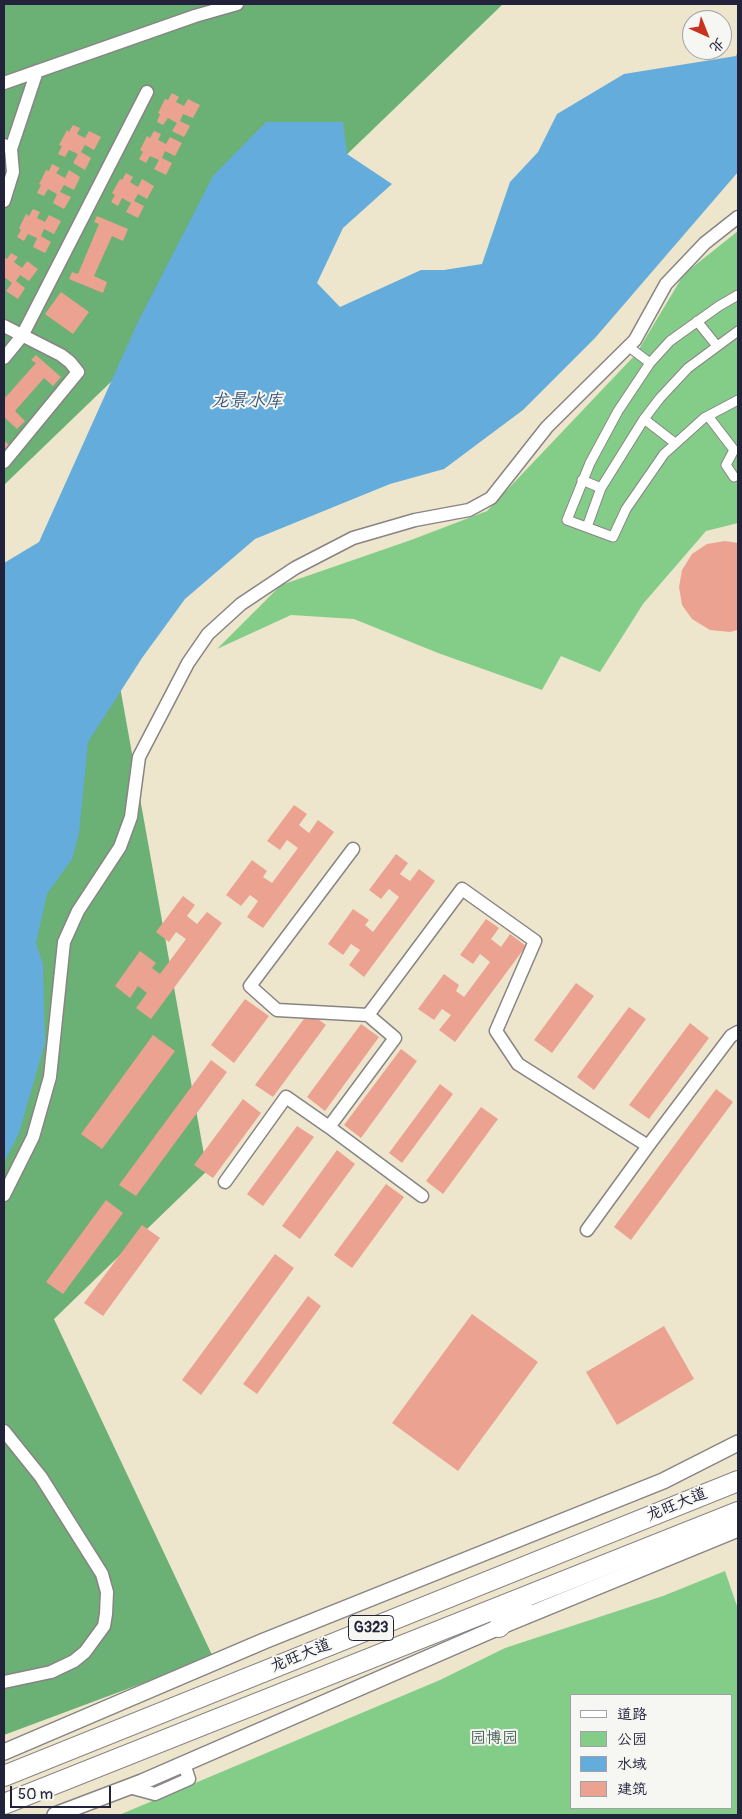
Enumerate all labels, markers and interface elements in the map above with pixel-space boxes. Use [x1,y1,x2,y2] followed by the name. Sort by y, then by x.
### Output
[682,10,732,60] north arrow
[706,34,728,56] text: 北
[211,390,283,412] water label: 龙景水库
[644,1484,710,1526] street label: 龙旺大道
[348,1616,394,1640] road number: G323
[268,1635,334,1677] street label: 龙旺大道
[570,1694,732,1809] legend
[617,1705,647,1724] text: 道路
[470,1729,518,1749] park label: 园博园
[617,1730,647,1749] text: 公园
[617,1755,647,1774] text: 水域
[12,1776,114,1808] scale bar
[617,1780,647,1799] text: 建筑
[18,1785,53,1804] text: 50 m

